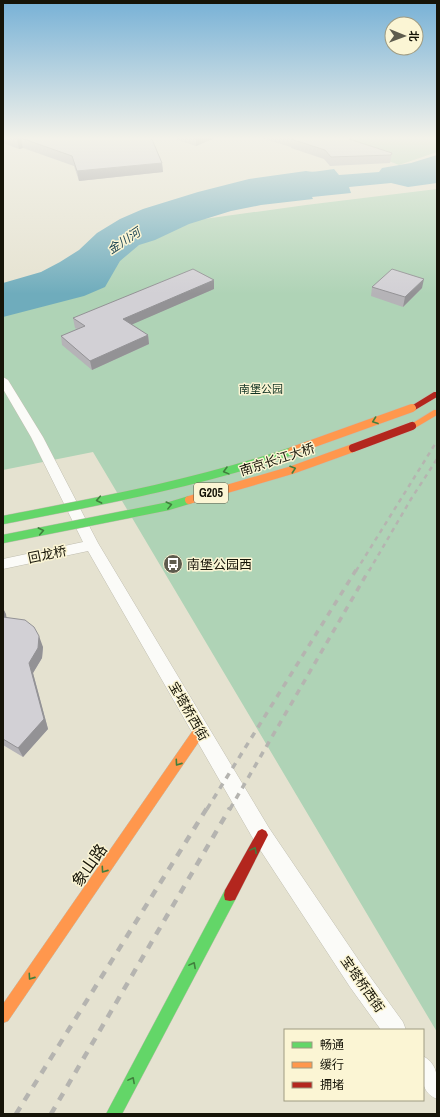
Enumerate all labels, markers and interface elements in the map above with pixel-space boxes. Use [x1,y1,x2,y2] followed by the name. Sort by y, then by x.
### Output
[384,16,424,56] north arrow
[407,31,421,42] text: 北
[105,223,145,258] water label: 金川河
[239,382,283,396] park label: 南堡公园
[372,417,379,425] one-way arrow
[237,439,317,480] street label: 南京长江大桥
[290,465,297,474] one-way arrow
[222,467,229,475] one-way arrow
[194,483,228,503] road number: G205
[96,496,102,504] one-way arrow
[165,502,172,510] one-way arrow
[38,528,44,536] one-way arrow
[26,542,68,567] street label: 回龙桥
[162,553,184,575] bus stop icon: 南堡公园西
[187,556,252,573] place label: 南堡公园西
[165,679,212,744] street label: 宝塔桥西街
[176,758,183,765] one-way arrow
[66,839,112,891] street label: 象山路
[249,847,256,854] one-way arrow
[102,865,109,872] one-way arrow
[337,953,388,1016] street label: 宝塔桥西街
[188,961,195,969] one-way arrow
[29,972,36,979] one-way arrow
[284,1029,424,1101] legend
[320,1037,344,1053] text: 畅通
[320,1057,344,1073] text: 缓行
[127,1076,135,1084] one-way arrow
[320,1077,344,1093] text: 拥堵

